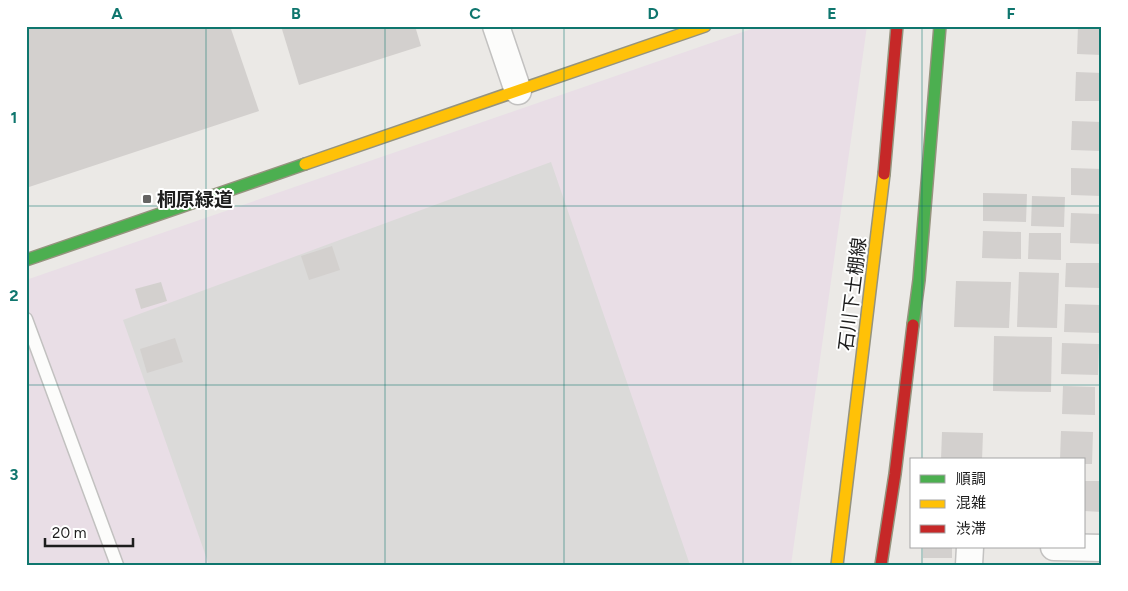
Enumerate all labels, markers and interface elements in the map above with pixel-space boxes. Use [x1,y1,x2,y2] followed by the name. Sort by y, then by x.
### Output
[111,4,123,23] text: A
[291,4,301,23] text: B
[469,4,481,23] text: C
[647,4,659,23] text: D
[827,4,837,23] text: E
[1007,4,1016,23] text: F
[11,108,17,127] text: 1
[157,188,233,211] place label: 桐原緑道
[141,193,153,205] marker: 桐原緑道
[834,236,871,352] street label: 石川下土棚線
[9,286,19,305] text: 2
[910,458,1086,548] legend
[10,465,19,484] text: 3
[956,470,986,488] text: 順調
[956,494,986,512] text: 混雑
[45,516,132,548] scale bar
[956,520,986,538] text: 渋滞
[52,524,86,542] text: 20 m

